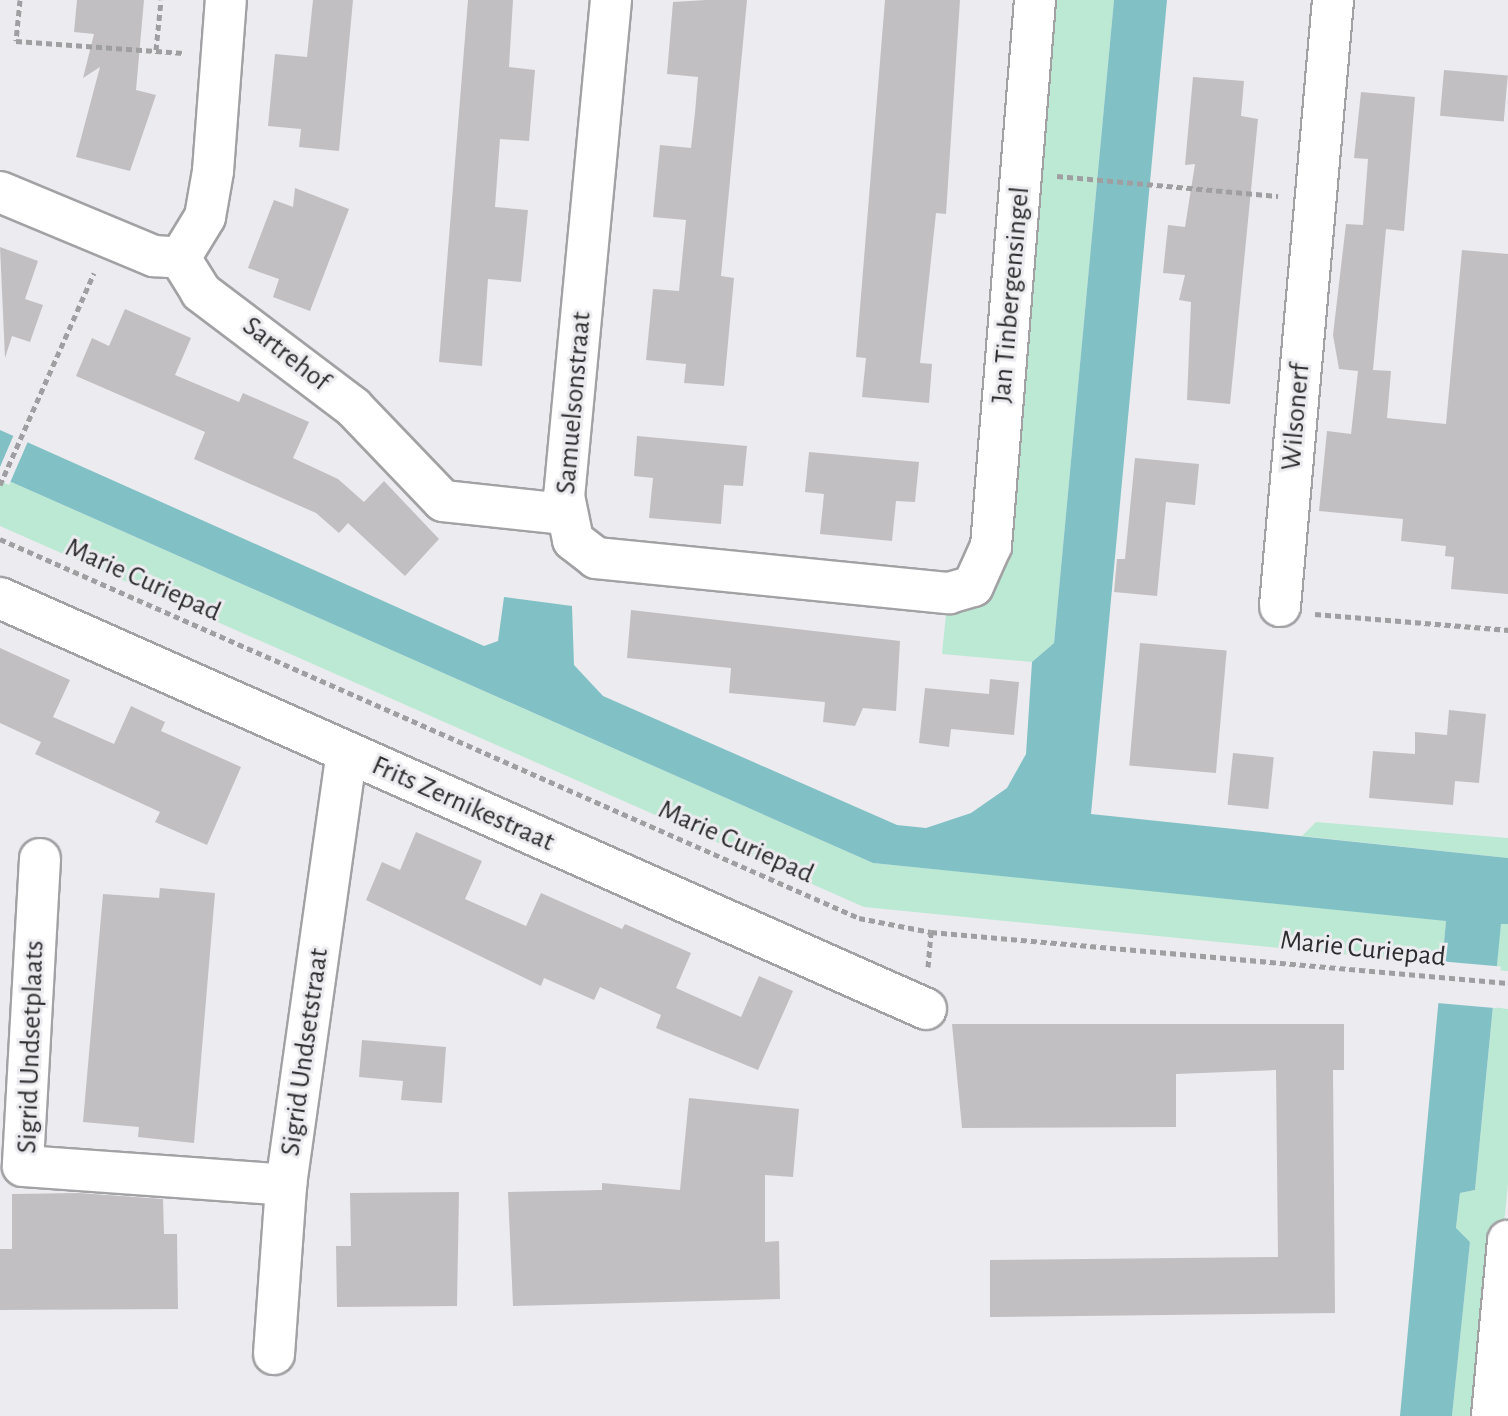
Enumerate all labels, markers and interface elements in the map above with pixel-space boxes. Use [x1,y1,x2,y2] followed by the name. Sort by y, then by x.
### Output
[985,185,1037,405] street label: Jan Tinbergensingel
[236,310,336,398] street label: Sartrehof
[549,310,599,496] street label: Samuelsonstraat
[1275,362,1317,472] street label: Wilsonerf
[60,531,226,629] street label: Marie Curiepad
[367,749,559,859] street label: Frits Zernikestraat
[653,793,819,891] street label: Marie Curiepad
[1278,924,1448,974] street label: Marie Curiepad
[10,940,52,1154] street label: Sigrid Undsetplaats
[274,946,336,1158] street label: Sigrid Undsetstraat

